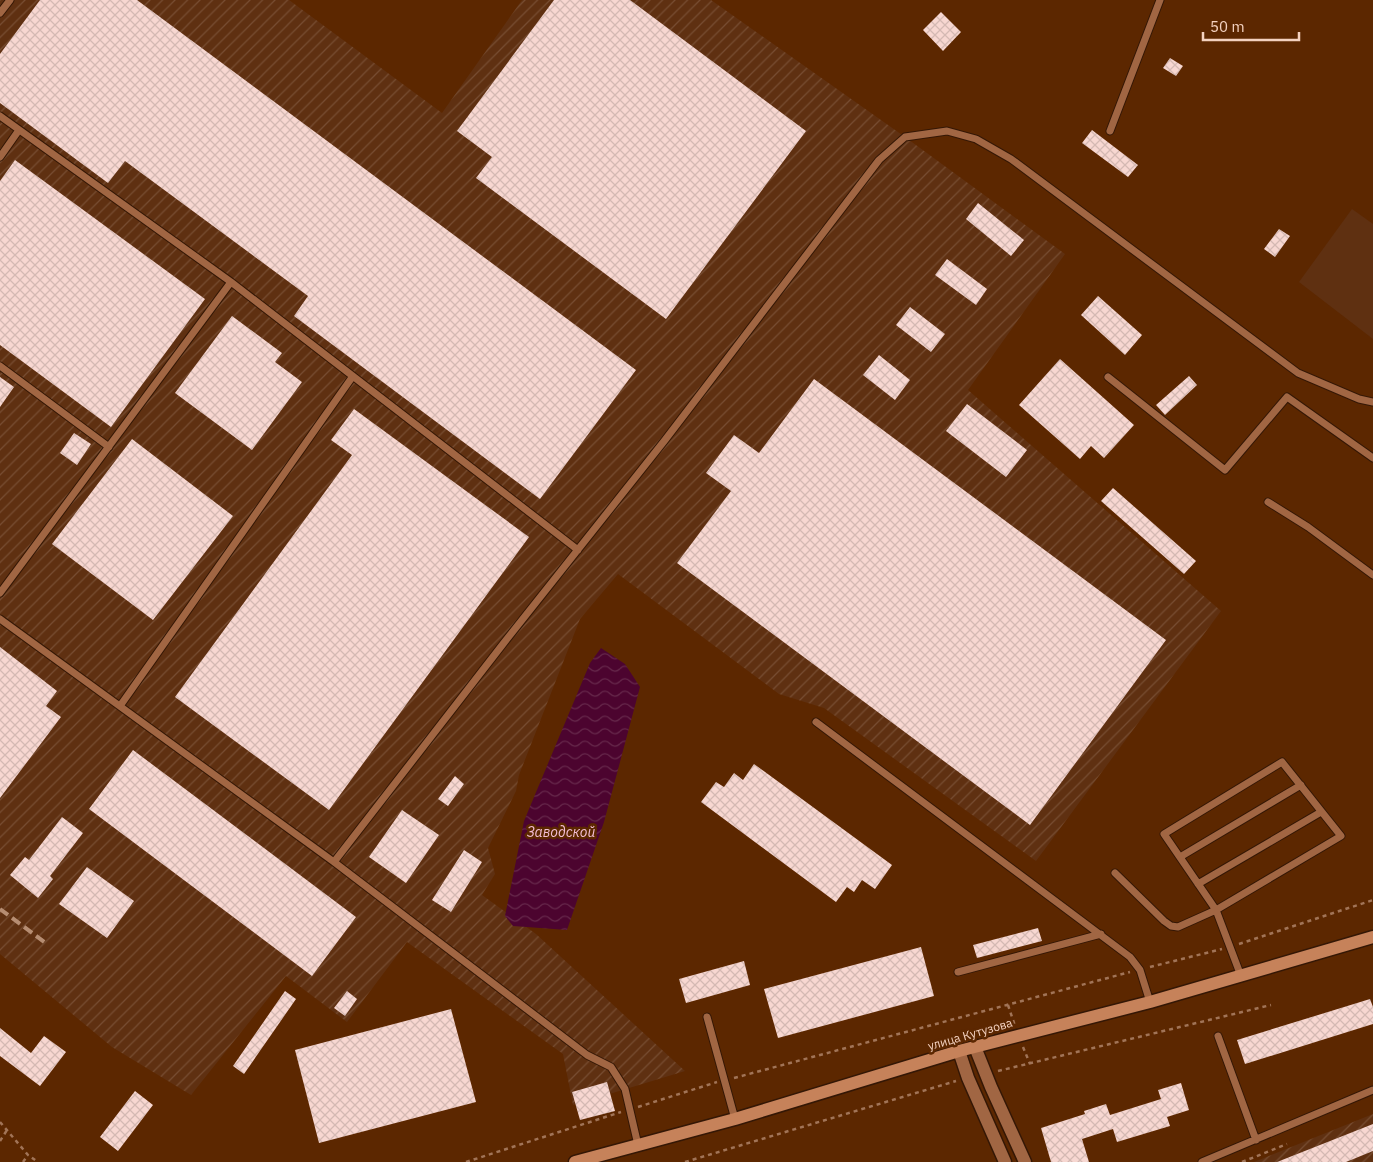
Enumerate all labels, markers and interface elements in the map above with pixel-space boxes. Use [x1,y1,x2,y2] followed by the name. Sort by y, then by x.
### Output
[1203,10,1299,42] scale bar
[1210,17,1245,36] text: 50 m
[527,823,595,841] water label: Заводской
[926,1015,1015,1053] street label: улица Кутузова

